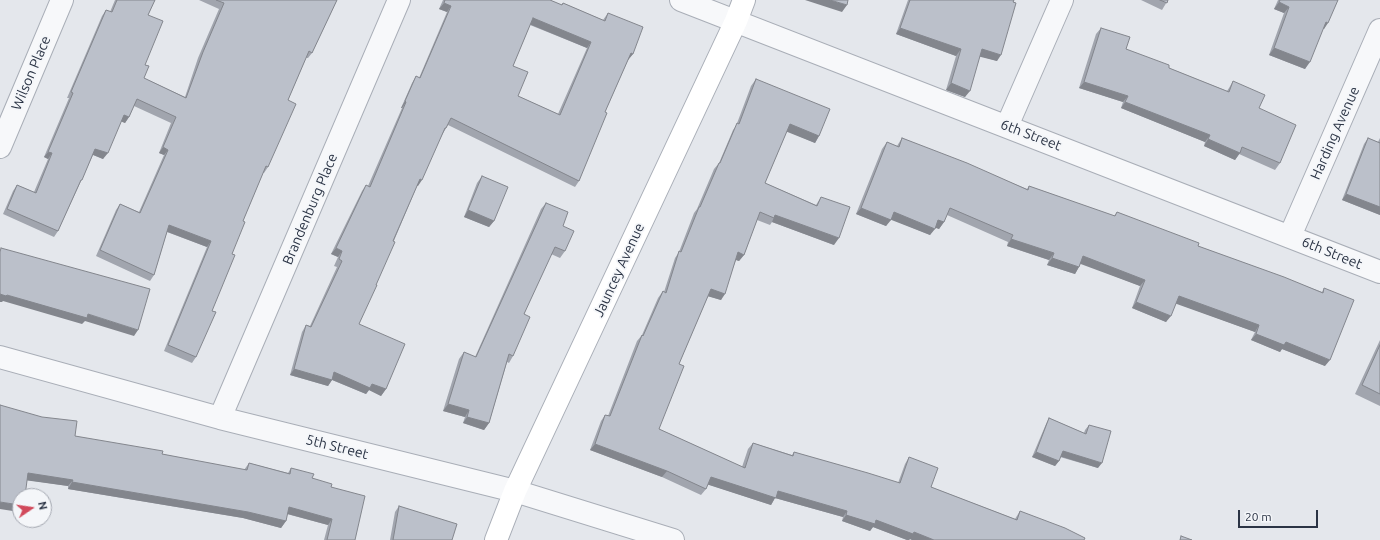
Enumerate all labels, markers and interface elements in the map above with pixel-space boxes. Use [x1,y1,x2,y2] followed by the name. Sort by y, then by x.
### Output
[8,33,54,113] street label: Wilson Place
[1307,84,1363,182] street label: Harding Avenue
[998,116,1064,154] street label: 6th Street
[279,151,341,267] street label: Brandenburg Place
[590,221,648,319] street label: Jauncey Avenue
[1299,233,1365,273] street label: 6th Street
[304,431,370,463] street label: 5th Street
[12,488,52,528] north arrow
[36,500,49,511] text: N
[1240,502,1320,528] scale bar
[1245,510,1272,523] text: 20 m

